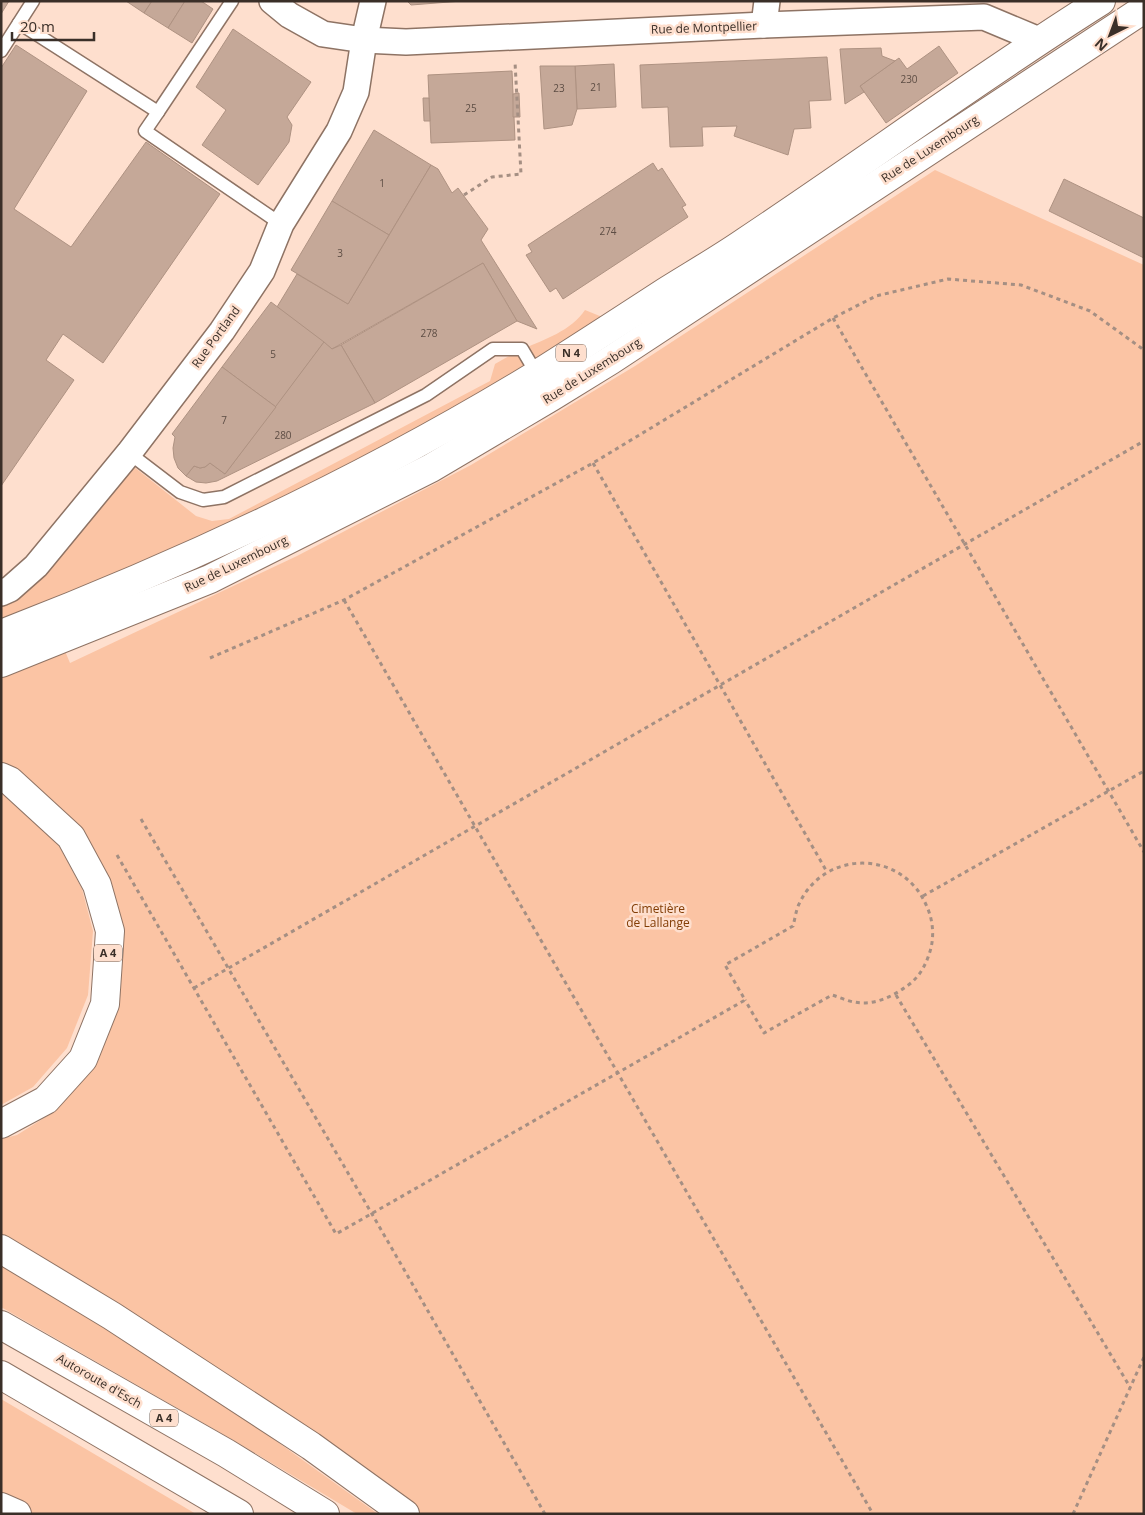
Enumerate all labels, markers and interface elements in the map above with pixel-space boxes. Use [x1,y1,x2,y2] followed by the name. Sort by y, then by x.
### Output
[12,10,95,42] scale bar
[1085,10,1135,60] north arrow
[20,16,55,36] text: 20 m
[651,17,757,38] street label: Rue de Montpellier
[1090,34,1112,56] text: N
[900,72,918,86] house number: 230
[590,80,602,94] house number: 21
[553,81,565,95] house number: 23
[465,101,477,115] house number: 25
[878,110,982,186] street label: Rue de Luxembourg
[379,176,385,190] house number: 1
[599,224,617,238] house number: 274
[337,246,343,260] house number: 3
[187,302,244,371] street label: Rue Portland
[420,326,438,340] house number: 278
[539,333,645,408] street label: Rue de Luxembourg
[556,344,586,362] road number: N 4
[270,347,276,361] house number: 5
[221,413,227,427] house number: 7
[274,428,292,442] house number: 280
[181,531,291,596] street label: Rue de Luxembourg
[626,900,690,931] park label: Cimetière de Lallange
[94,944,122,961] road number: A 4
[54,1349,145,1412] street label: Autoroute d'Esch
[150,1410,178,1426] road number: A 4

